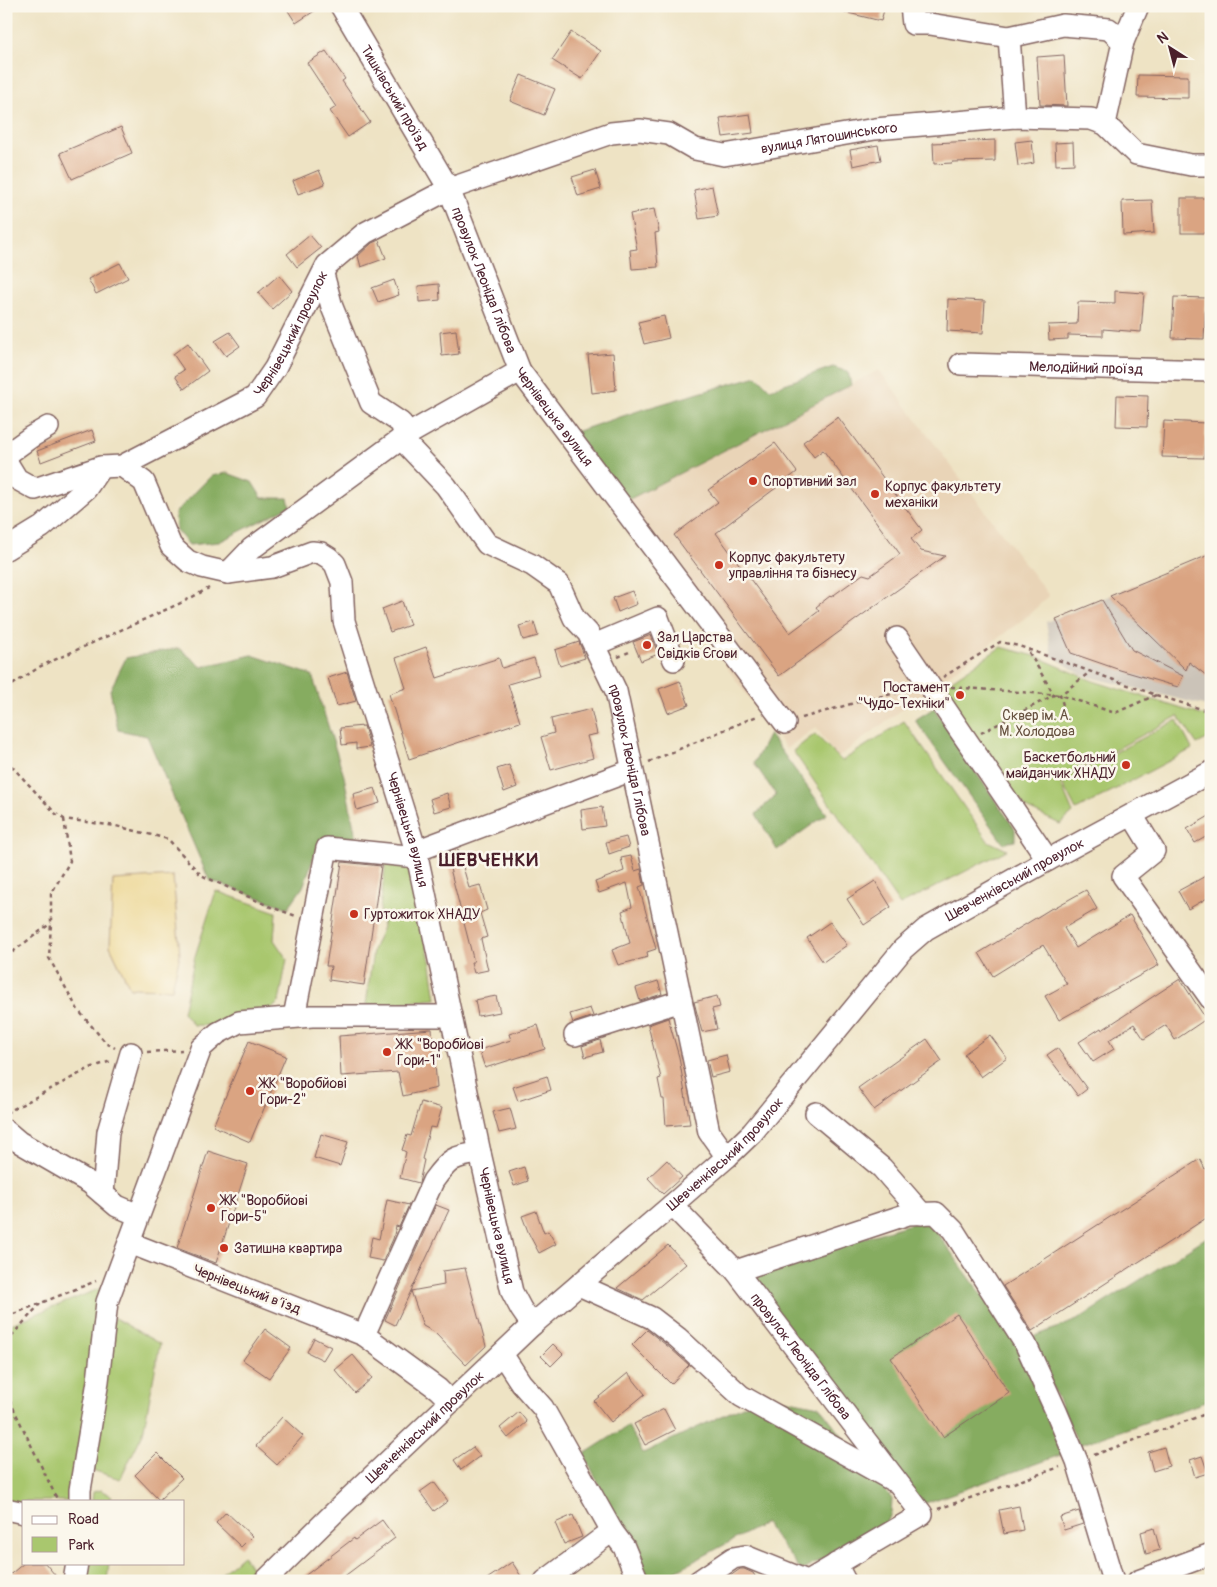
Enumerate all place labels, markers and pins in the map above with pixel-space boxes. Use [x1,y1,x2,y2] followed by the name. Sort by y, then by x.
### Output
[763,473,857,490] place label: Спортивний зал
[747,475,759,487] marker: Спортивний зал
[885,478,1001,511] place label: Корпус факультету механіки
[869,488,881,500] marker: Корпус факультету механіки
[728,549,856,582] place label: Корпус факультету управління та бізнесу
[713,559,725,571] marker: Корпус факультету управління та бізнесу
[657,629,737,662] place label: Зал Царства Свідків Єгови
[641,639,653,651] marker: Зал Царства Свідків Єгови
[858,679,950,712] place label: Постамент "Чудо-Техніки"
[954,689,966,701] marker: Постамент "Чудо-Техніки"
[1006,749,1117,782] place label: Баскетбольний майданчик ХНАДУ
[1120,759,1132,771] marker: Баскетбольний майданчик ХНАДУ
[364,906,481,923] place label: Гуртожиток ХНАДУ
[348,908,360,920] marker: Гуртожиток ХНАДУ
[395,1036,484,1069] place label: ЖК "Воробйові Гори-1"
[381,1046,393,1058] marker: ЖК "Воробйові Гори-1"
[258,1075,347,1108] place label: ЖК "Воробйові Гори-2"
[244,1085,256,1097] marker: ЖК "Воробйові Гори-2"
[219,1192,308,1225] place label: ЖК "Воробйові Гори-5"
[205,1202,217,1214] marker: ЖК "Воробйові Гори-5"
[234,1240,342,1257] place label: Затишна квартира
[218,1242,230,1254] marker: Затишна квартира

